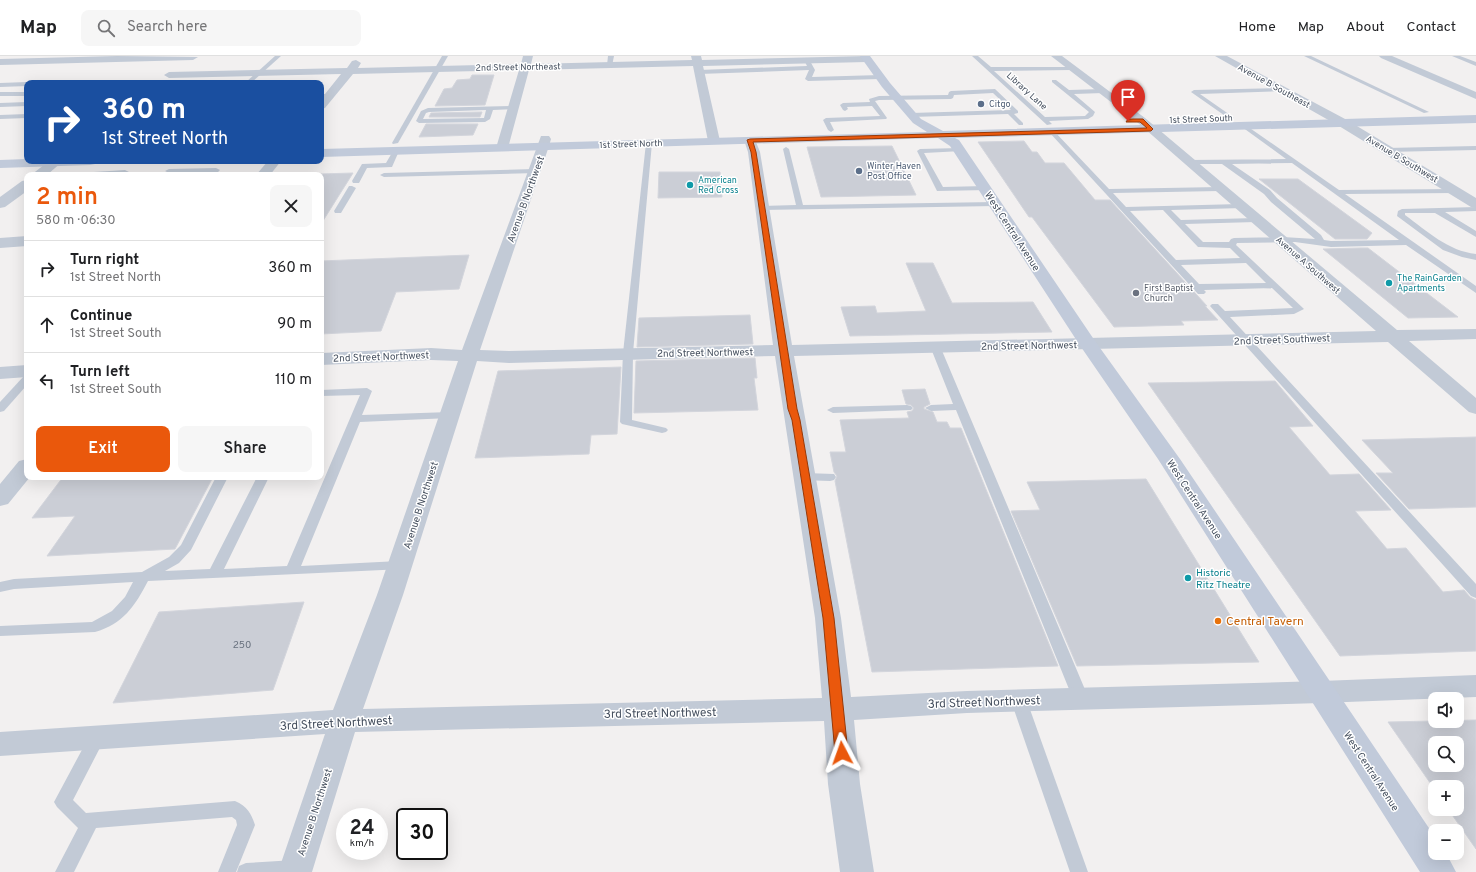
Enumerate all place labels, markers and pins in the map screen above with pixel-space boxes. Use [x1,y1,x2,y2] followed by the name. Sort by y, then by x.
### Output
[1111,80,1145,121] pin
[976,99,986,109] marker: Citgo
[989,99,1010,110] place label: Citgo
[867,161,921,182] place label: Winter Haven Post Office
[854,166,864,176] marker: Winter Haven Post Office
[698,175,738,196] place label: American Red Cross
[685,180,695,190] marker: American Red Cross
[1397,273,1462,294] place label: The RainGarden Apartments
[1384,278,1394,288] marker: The RainGarden Apartments
[1144,283,1193,304] place label: First Baptist Church
[1131,288,1141,298] marker: First Baptist Church
[1196,567,1250,592] place label: Historic Ritz Theatre
[1183,573,1193,583] marker: Historic Ritz Theatre
[1226,614,1304,630] place label: Central Tavern
[1213,616,1223,626] marker: Central Tavern

